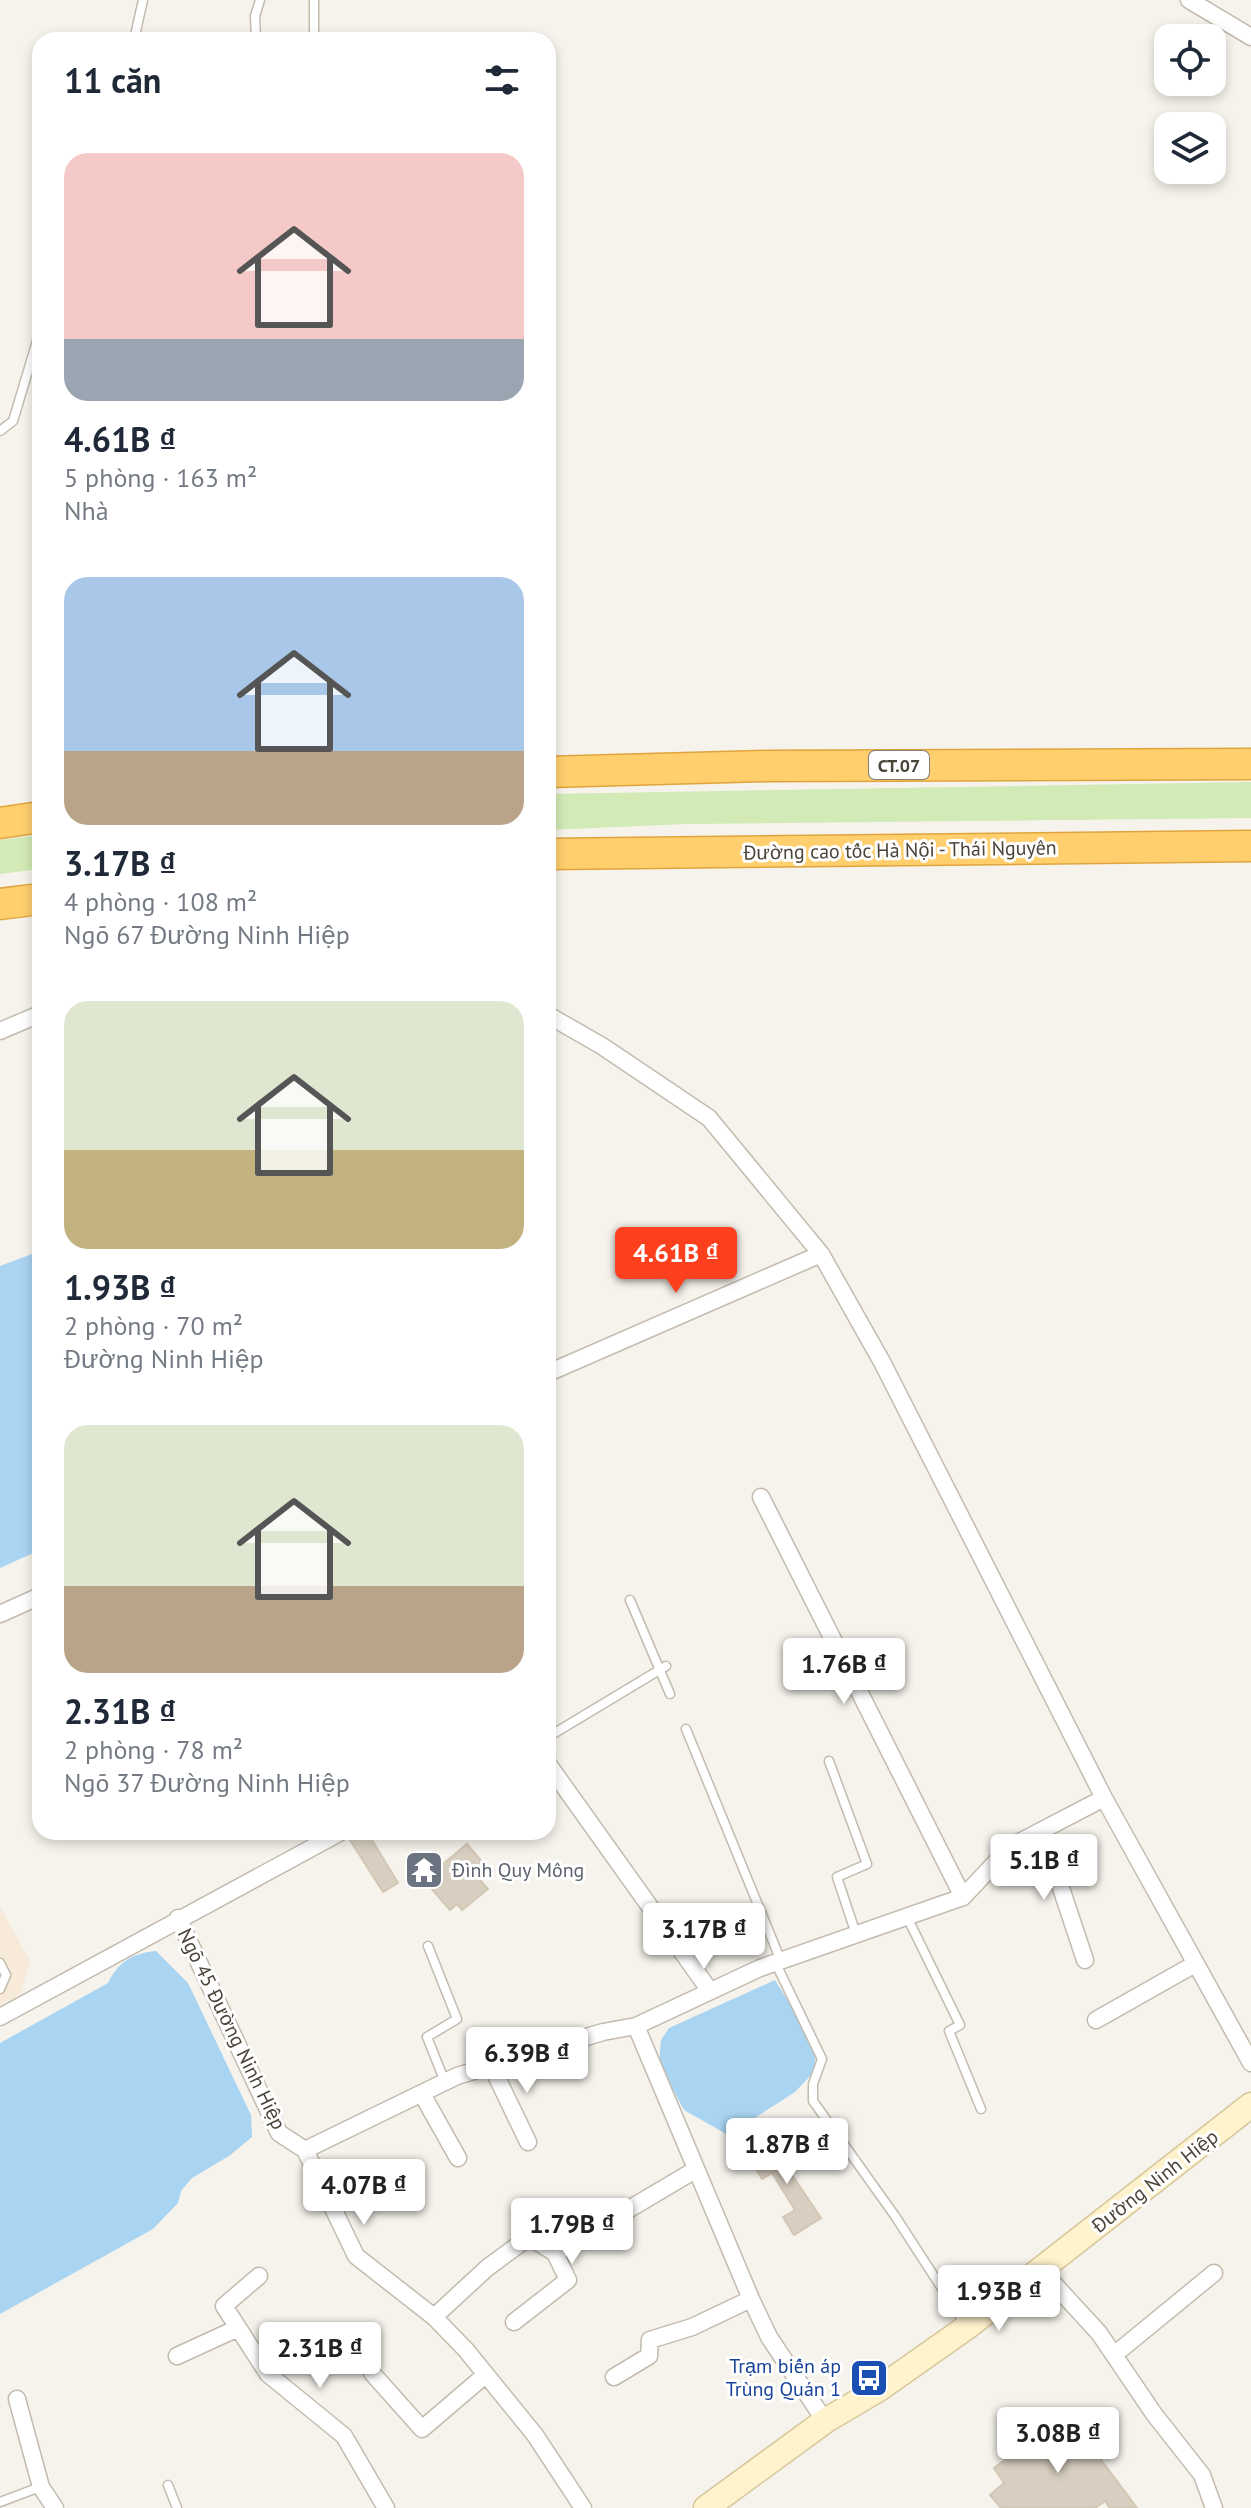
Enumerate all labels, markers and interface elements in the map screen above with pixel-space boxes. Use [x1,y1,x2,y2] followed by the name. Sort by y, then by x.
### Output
[1154,24,1226,184] map controls
[1154,24,1226,96] button: locate
[64,58,161,102] text: 11 căn
[480,58,524,102] icon: filters
[1154,112,1226,184] button: layers
[222,205,366,349] icon: home
[64,417,176,461] text: 4.61B ₫
[64,461,257,494] text: 5 phòng · 163 m²
[64,494,109,527] text: Nhà
[222,629,366,773] icon: home
[869,751,929,779] road number: CT.07
[742,834,1057,866] street label: Đường cao tốc Hà Nội - Thái Nguyên
[64,841,176,885] text: 3.17B ₫
[64,885,257,918] text: 4 phòng · 108 m²
[64,918,350,951] text: Ngõ 67 Đường Ninh Hiệp
[222,1053,366,1197] icon: home
[602,1227,750,1295] pin: 4.61B ₫
[633,1236,719,1269] text: 4.61B ₫
[64,1265,176,1309] text: 1.93B ₫
[64,1309,243,1342] text: 2 phòng · 70 m²
[64,1342,264,1375] text: Đường Ninh Hiệp
[222,1477,366,1621] icon: home
[770,1638,918,1706] pin: 1.76B ₫
[801,1647,887,1680] text: 1.76B ₫
[64,1689,176,1733] text: 2.31B ₫
[64,1733,243,1766] text: 2 phòng · 78 m²
[64,1766,350,1799] text: Ngõ 37 Đường Ninh Hiệp
[979,1834,1109,1902] pin: 5.1B ₫
[1008,1843,1080,1876] text: 5.1B ₫
[403,1849,445,1891] temple icon: Đình Quy Mông
[451,1857,584,1883] place label: Đình Quy Mông
[630,1903,778,1971] pin: 3.17B ₫
[661,1912,747,1945] text: 3.17B ₫
[172,1924,292,2134] street label: Ngõ 45 Đường Ninh Hiệp
[453,2027,601,2095] pin: 6.39B ₫
[484,2036,570,2069] text: 6.39B ₫
[713,2118,861,2186] pin: 1.87B ₫
[1086,2124,1223,2239] street label: Đường Ninh Hiệp
[744,2127,830,2160] text: 1.87B ₫
[290,2159,438,2227] pin: 4.07B ₫
[321,2168,407,2201] text: 4.07B ₫
[498,2198,646,2266] pin: 1.79B ₫
[529,2207,615,2240] text: 1.79B ₫
[925,2265,1073,2333] pin: 1.93B ₫
[956,2274,1042,2307] text: 1.93B ₫
[246,2322,394,2390] pin: 2.31B ₫
[277,2331,363,2364] text: 2.31B ₫
[726,2353,841,2402] place label: Trạm biến áp Trùng Quán 1
[848,2357,890,2399] bus stop icon: Trạm biến áp Trùng Quán 1
[984,2407,1132,2475] pin: 3.08B ₫
[1015,2416,1101,2449] text: 3.08B ₫

